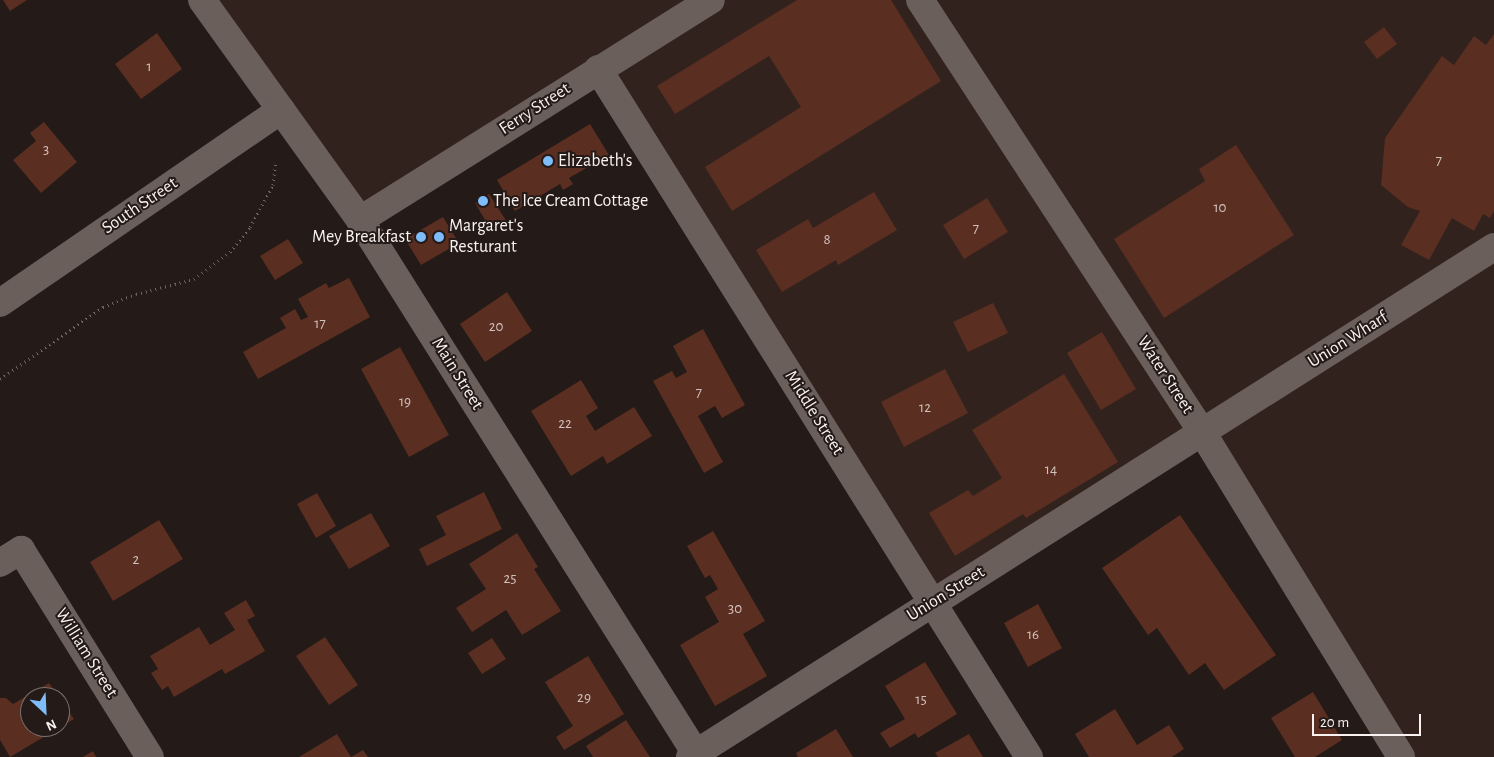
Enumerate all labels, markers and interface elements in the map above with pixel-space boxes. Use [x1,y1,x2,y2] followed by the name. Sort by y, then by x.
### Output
[146,58,152,76] house number: 1
[495,78,575,140] street label: Ferry Street
[43,141,49,159] house number: 3
[558,150,632,172] place label: Elizabeth's
[1436,152,1442,170] house number: 7
[542,155,554,167] marker: Elizabeth's
[98,173,182,239] street label: South Street
[493,190,648,212] place label: The Ice Cream Cottage
[477,195,489,207] marker: The Ice Cream Cottage
[1213,199,1227,217] house number: 10
[449,216,523,258] place label: Margaret's Resturant
[973,220,979,238] house number: 7
[312,226,411,248] place label: Mey Breakfast
[415,231,427,243] marker: Mey Breakfast
[433,231,445,243] marker: Margaret's Resturant
[823,231,831,249] house number: 8
[1304,307,1392,373] street label: Union Wharf
[314,315,326,333] house number: 17
[489,318,503,336] house number: 20
[1132,332,1198,418] street label: Water Street
[426,334,488,414] street label: Main Street
[780,367,848,459] street label: Middle Street
[696,384,702,402] house number: 7
[399,393,411,411] house number: 19
[919,399,931,417] house number: 12
[558,415,572,433] house number: 22
[1045,461,1057,479] house number: 14
[133,551,139,569] house number: 2
[903,562,989,626] street label: Union Street
[503,570,517,588] house number: 25
[728,600,742,618] house number: 30
[50,604,122,702] street label: William Street
[1027,626,1039,644] house number: 16
[20,687,70,737] north arrow
[577,689,591,707] house number: 29
[915,691,927,709] house number: 15
[1314,704,1423,736] scale bar
[1320,715,1349,730] text: 20 m
[44,716,58,733] text: N

